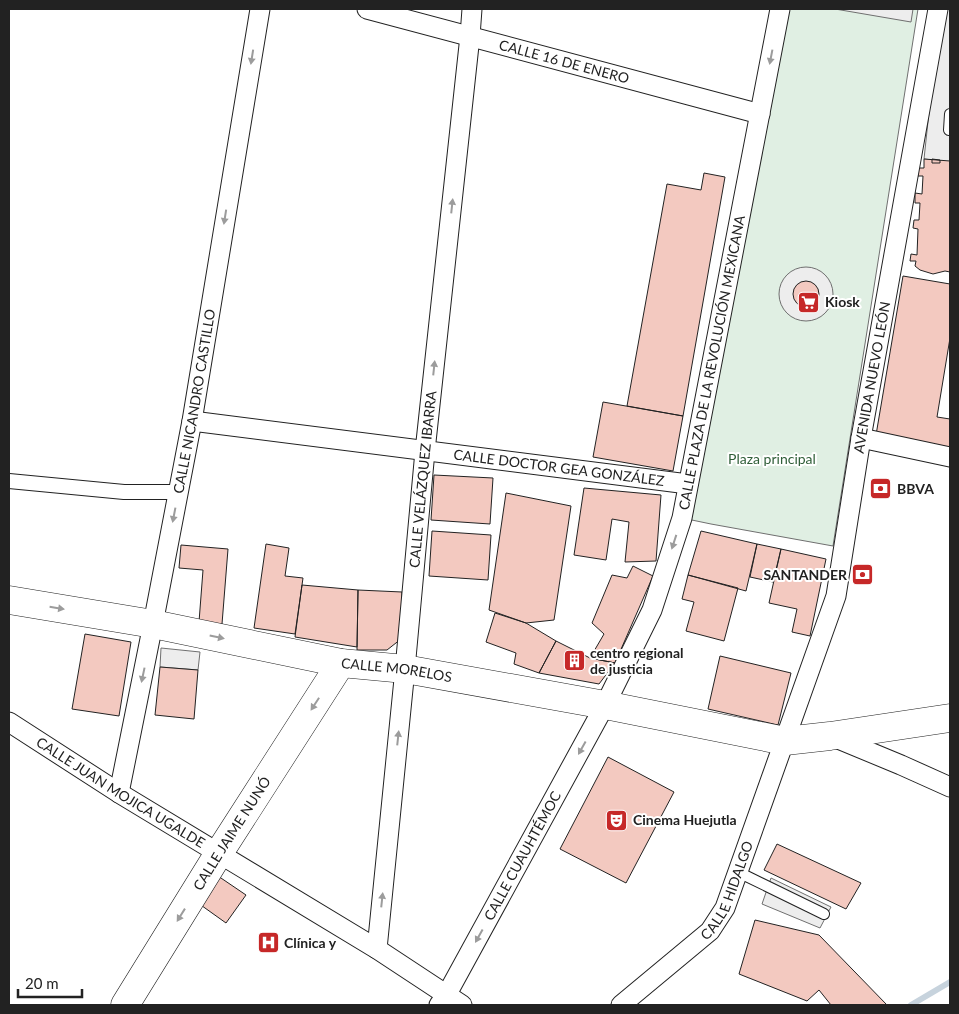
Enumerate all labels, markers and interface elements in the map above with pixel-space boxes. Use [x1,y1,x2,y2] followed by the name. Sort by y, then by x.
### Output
[497,36,631,87] street label: CALLE 16 DE ENERO
[247,49,255,65] one-way arrow
[766,49,774,65] one-way arrow
[448,198,456,214] one-way arrow
[221,210,229,226] one-way arrow
[675,213,748,511] street label: CALLE PLAZA DE LA REVOLUCIÓN MEXICANA
[797,290,821,314] supermarket icon: Kiosk
[825,293,860,310] place label: Kiosk
[850,300,893,454] street label: AVENIDA NUEVO LEÓN
[169,308,218,495] street label: CALLE NICANDRO CASTILLO
[430,359,438,375] one-way arrow
[405,389,440,569] street label: CALLE VELÁZQUEZ IBARRA
[453,445,666,489] street label: CALLE DOCTOR GEA GONZÁLEZ
[728,450,816,467] park label: Plaza principal
[869,477,893,501] bank icon: BBVA
[897,480,934,497] place label: BBVA
[170,508,178,523] one-way arrow
[670,535,678,550] one-way arrow
[851,563,875,587] bank icon: SANTANDER
[763,566,848,583] place label: SANTANDER
[49,604,65,612] one-way arrow
[209,633,224,641] one-way arrow
[590,644,684,677] place label: centro regional de justicia
[562,649,586,673] building icon: centro regional de justicia
[340,654,453,685] street label: CALLE MORELOS
[139,667,147,682] one-way arrow
[310,698,319,711] one-way arrow
[394,730,402,746] one-way arrow
[33,733,208,851] street label: CALLE JUAN MOJICA UGALDE
[578,741,586,755] one-way arrow
[189,773,274,893] street label: CALLE JAIME NUNÓ
[480,788,565,923] street label: CALLE CUAUHTÉMOC
[605,808,629,832] theatre icon: Cinema Huejutla
[633,811,737,828] place label: Cinema Huejutla
[697,838,756,943] street label: CALLE HIDALGO
[378,892,386,908] one-way arrow
[176,909,185,922] one-way arrow
[474,930,483,943] one-way arrow
[256,931,280,955] hospital icon: Clínica y
[284,934,337,951] place label: Clínica y
[18,966,81,998] scale bar
[25,974,59,992] text: 20 m

